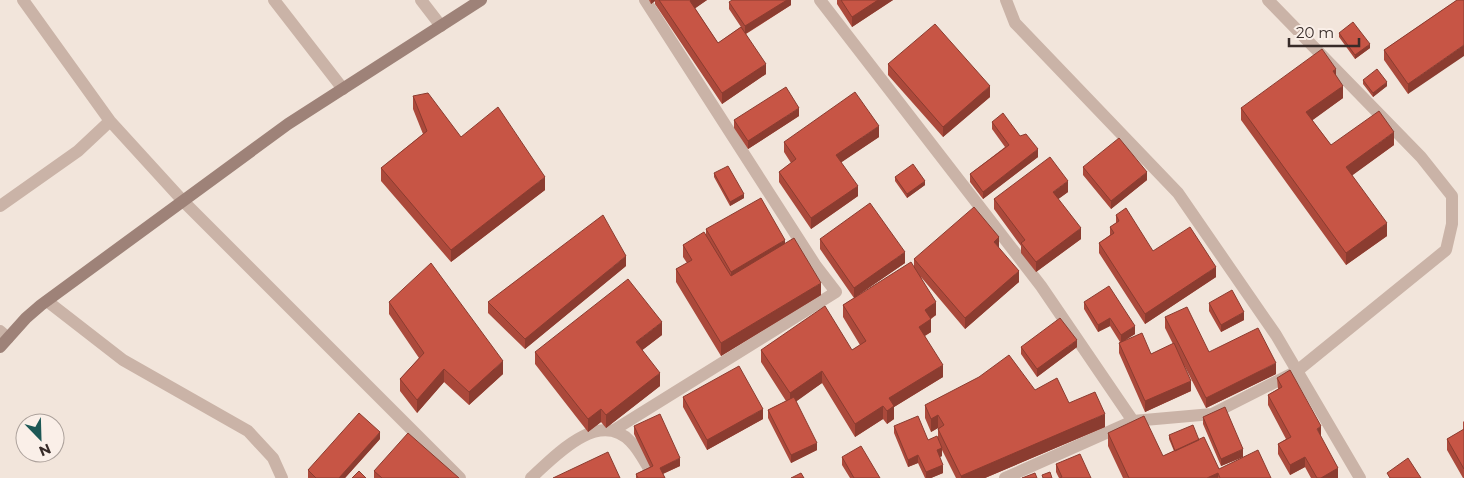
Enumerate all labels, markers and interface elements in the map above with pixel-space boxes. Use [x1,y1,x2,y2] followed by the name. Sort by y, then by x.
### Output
[1289,15,1359,47] scale bar
[1296,23,1334,42] text: 20 m
[15,413,65,463] north arrow
[36,439,54,460] text: N

